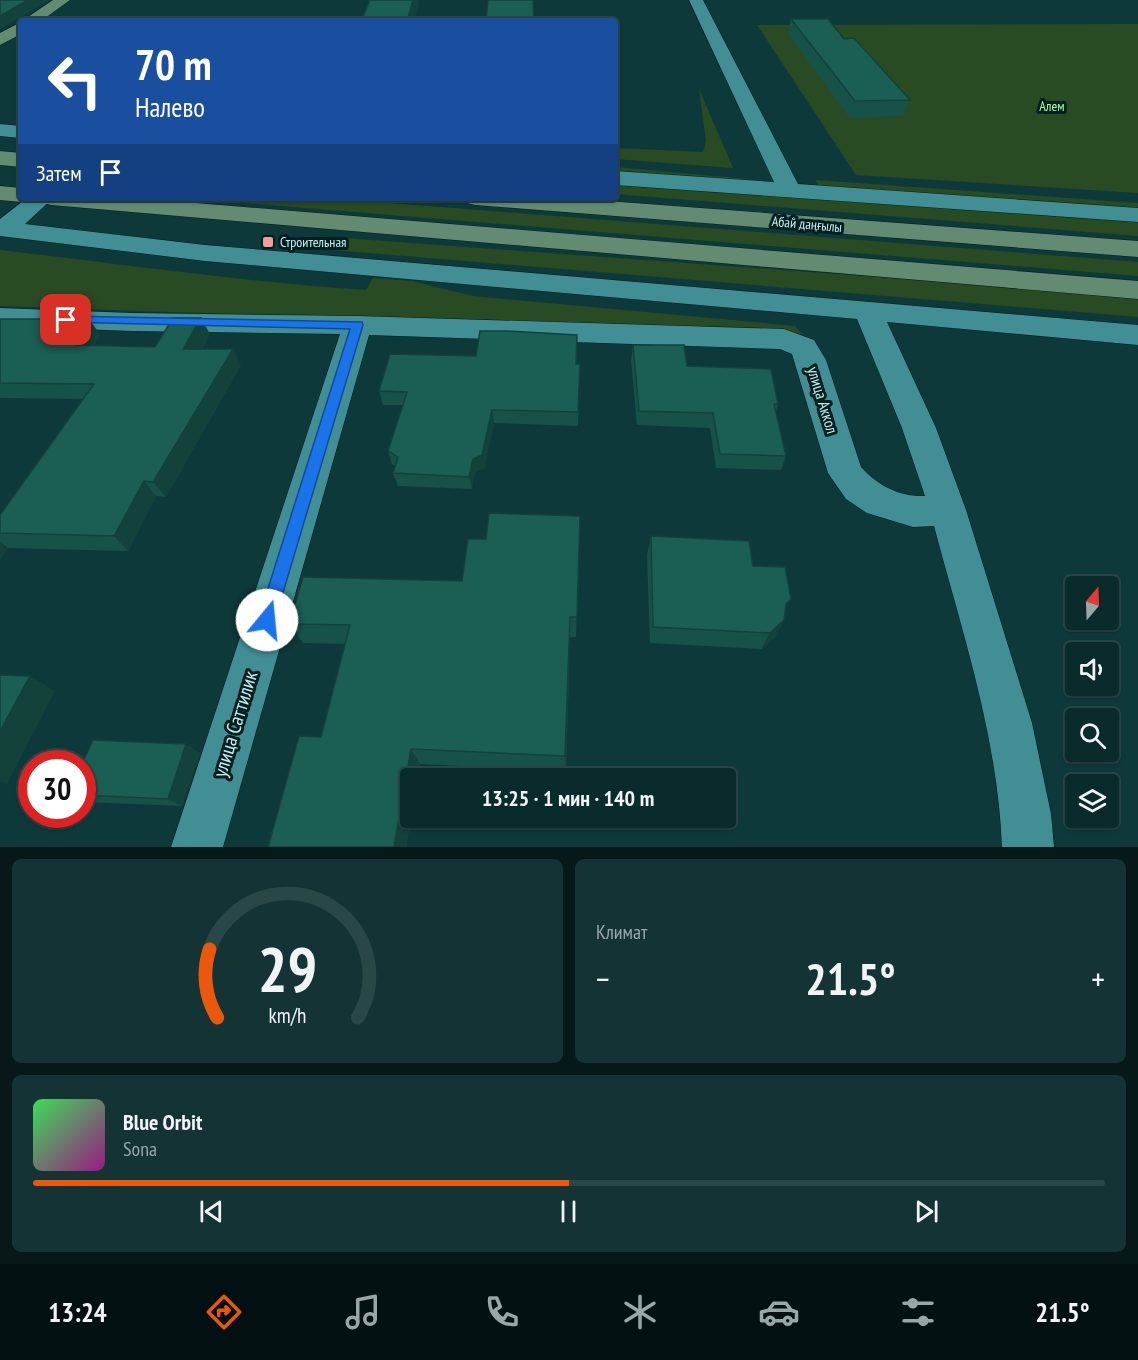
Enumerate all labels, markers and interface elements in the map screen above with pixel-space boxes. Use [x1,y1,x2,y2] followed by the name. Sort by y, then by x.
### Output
[135,37,212,92] text: 70 m
[36,42,114,120] icon: left
[135,90,205,124] text: Налево
[1039,97,1065,115] park label: Алем
[94,156,127,189] icon: arrive
[36,159,82,187] text: Затем
[771,212,843,236] street label: Абай даңғылы
[280,233,346,251] place label: Строительная
[261,235,275,249] marker: Строительная
[40,294,91,345] pin
[49,303,82,336] icon: arrive
[803,364,843,436] street label: улица Аккол
[1065,576,1119,630] north arrow
[1065,576,1119,828] map controls
[235,588,299,652] position arrow
[1065,642,1119,696] button: sound
[207,668,264,780] street label: улица Саттилик
[1065,708,1119,762] button: search
[18,750,96,828] speed limit sign: 30
[1065,774,1119,828] button: layers
[482,784,654,812] text: 13:25 · 1 мин · 140 m
[596,919,647,945] text: Климат
[258,928,317,1009] text: 29
[805,949,896,1007] text: 21.5°
[596,957,610,1000] text: −
[1091,957,1105,1000] text: +
[268,1001,307,1029] text: km/h
[123,1108,202,1136] text: Blue Orbit
[123,1136,157,1162] text: Sona
[195,1195,228,1228] icon: previous
[552,1195,585,1228] icon: pause
[910,1195,943,1228] icon: next
[203,1291,245,1333] icon: directions
[342,1291,384,1333] icon: music
[481,1291,523,1333] icon: phone
[619,1291,661,1333] icon: climate
[758,1291,800,1333] icon: car
[897,1291,939,1333] icon: filters
[48,1295,107,1329] text: 13:24
[1035,1295,1090,1329] text: 21.5°

